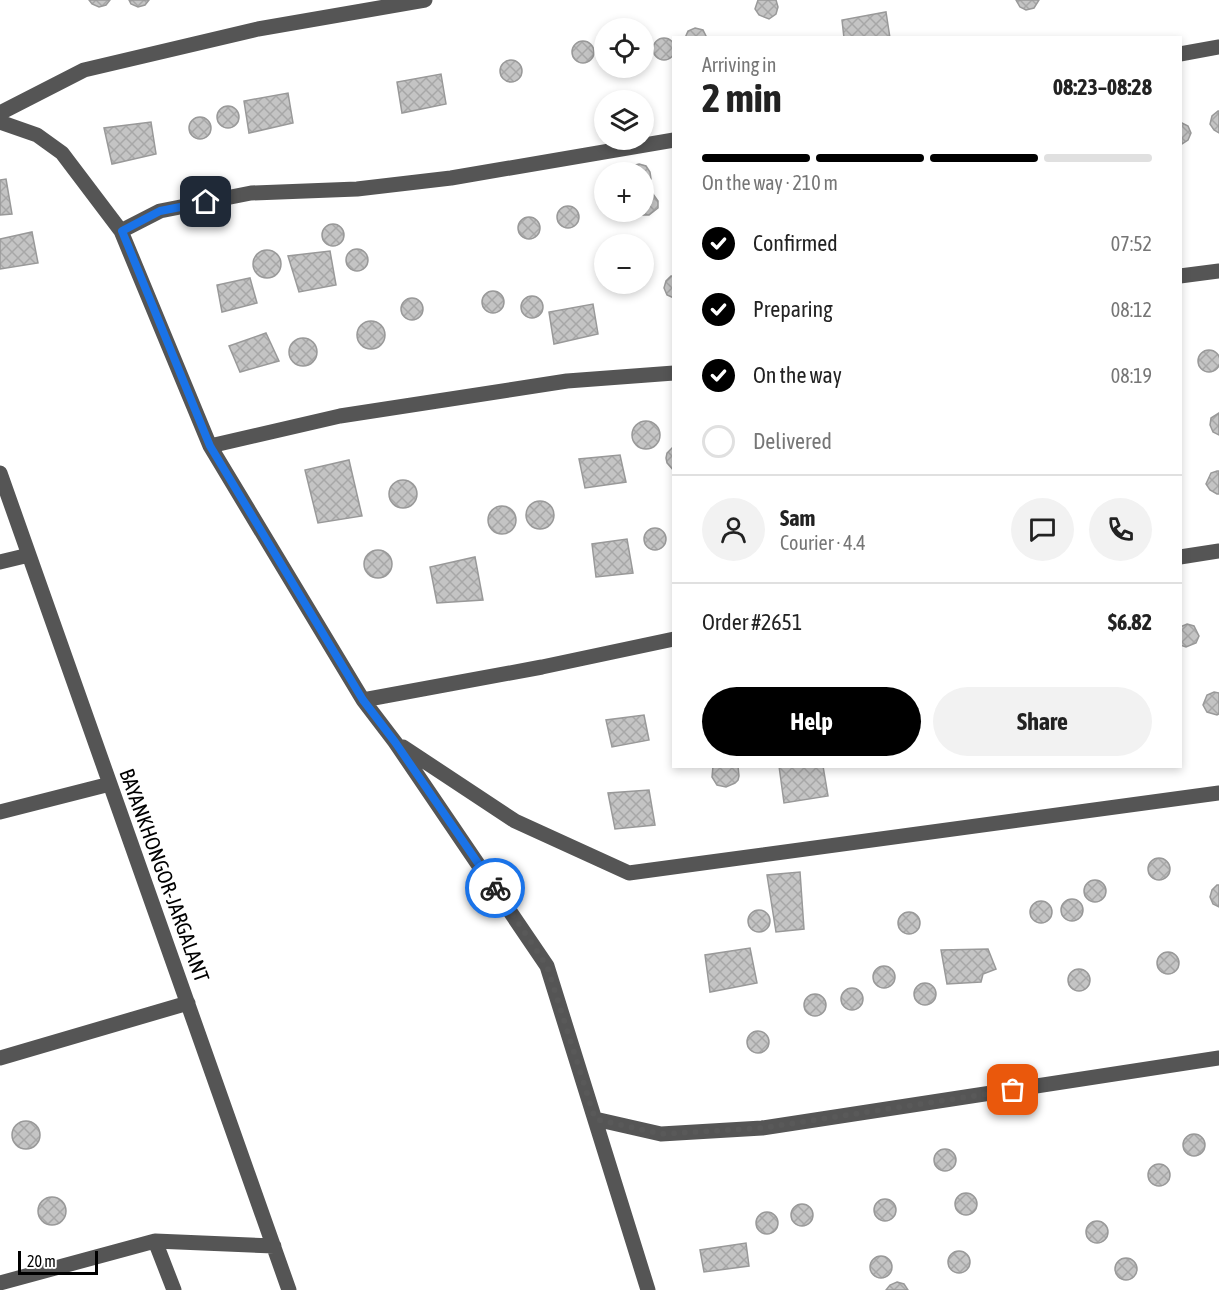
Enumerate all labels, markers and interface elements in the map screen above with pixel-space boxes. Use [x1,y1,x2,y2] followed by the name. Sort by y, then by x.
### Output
[594,18,654,294] map controls
[594,18,654,78] button: locate
[702,53,776,76] text: Arriving in
[1053,74,1152,100] text: 08:23–08:28
[702,76,782,120] text: 2 min
[594,90,654,150] button: layers
[594,162,654,222] button: +
[702,171,838,194] text: On the way · 210 m
[180,176,231,227] pin
[189,185,222,218] icon: home
[702,227,735,260] icon: check
[753,230,838,256] text: Confirmed
[1111,232,1152,255] text: 07:52
[594,234,654,294] button: −
[702,293,735,326] icon: check
[753,296,833,322] text: Preparing
[1111,298,1152,321] text: 08:12
[702,359,735,392] icon: check
[753,362,842,388] text: On the way
[1111,364,1152,387] text: 08:19
[753,428,832,454] text: Delivered
[702,498,765,561] button: person
[1011,498,1074,561] button: chat
[1089,498,1152,561] button: phone
[780,505,815,531] text: Sam
[780,531,866,554] text: Courier · 4.4
[702,609,802,635] text: Order #2651
[1108,609,1152,635] text: $6.82
[702,687,921,756] button: Help
[933,687,1152,756] button: Share
[115,765,215,985] street label: BAYANKHONGOR-JARGALANT
[465,858,525,918] courier
[479,872,512,905] icon: bike
[987,1064,1038,1115] pin
[996,1073,1029,1106] icon: bag
[18,1248,98,1276] scale bar
[27,1252,56,1270] text: 20 m

